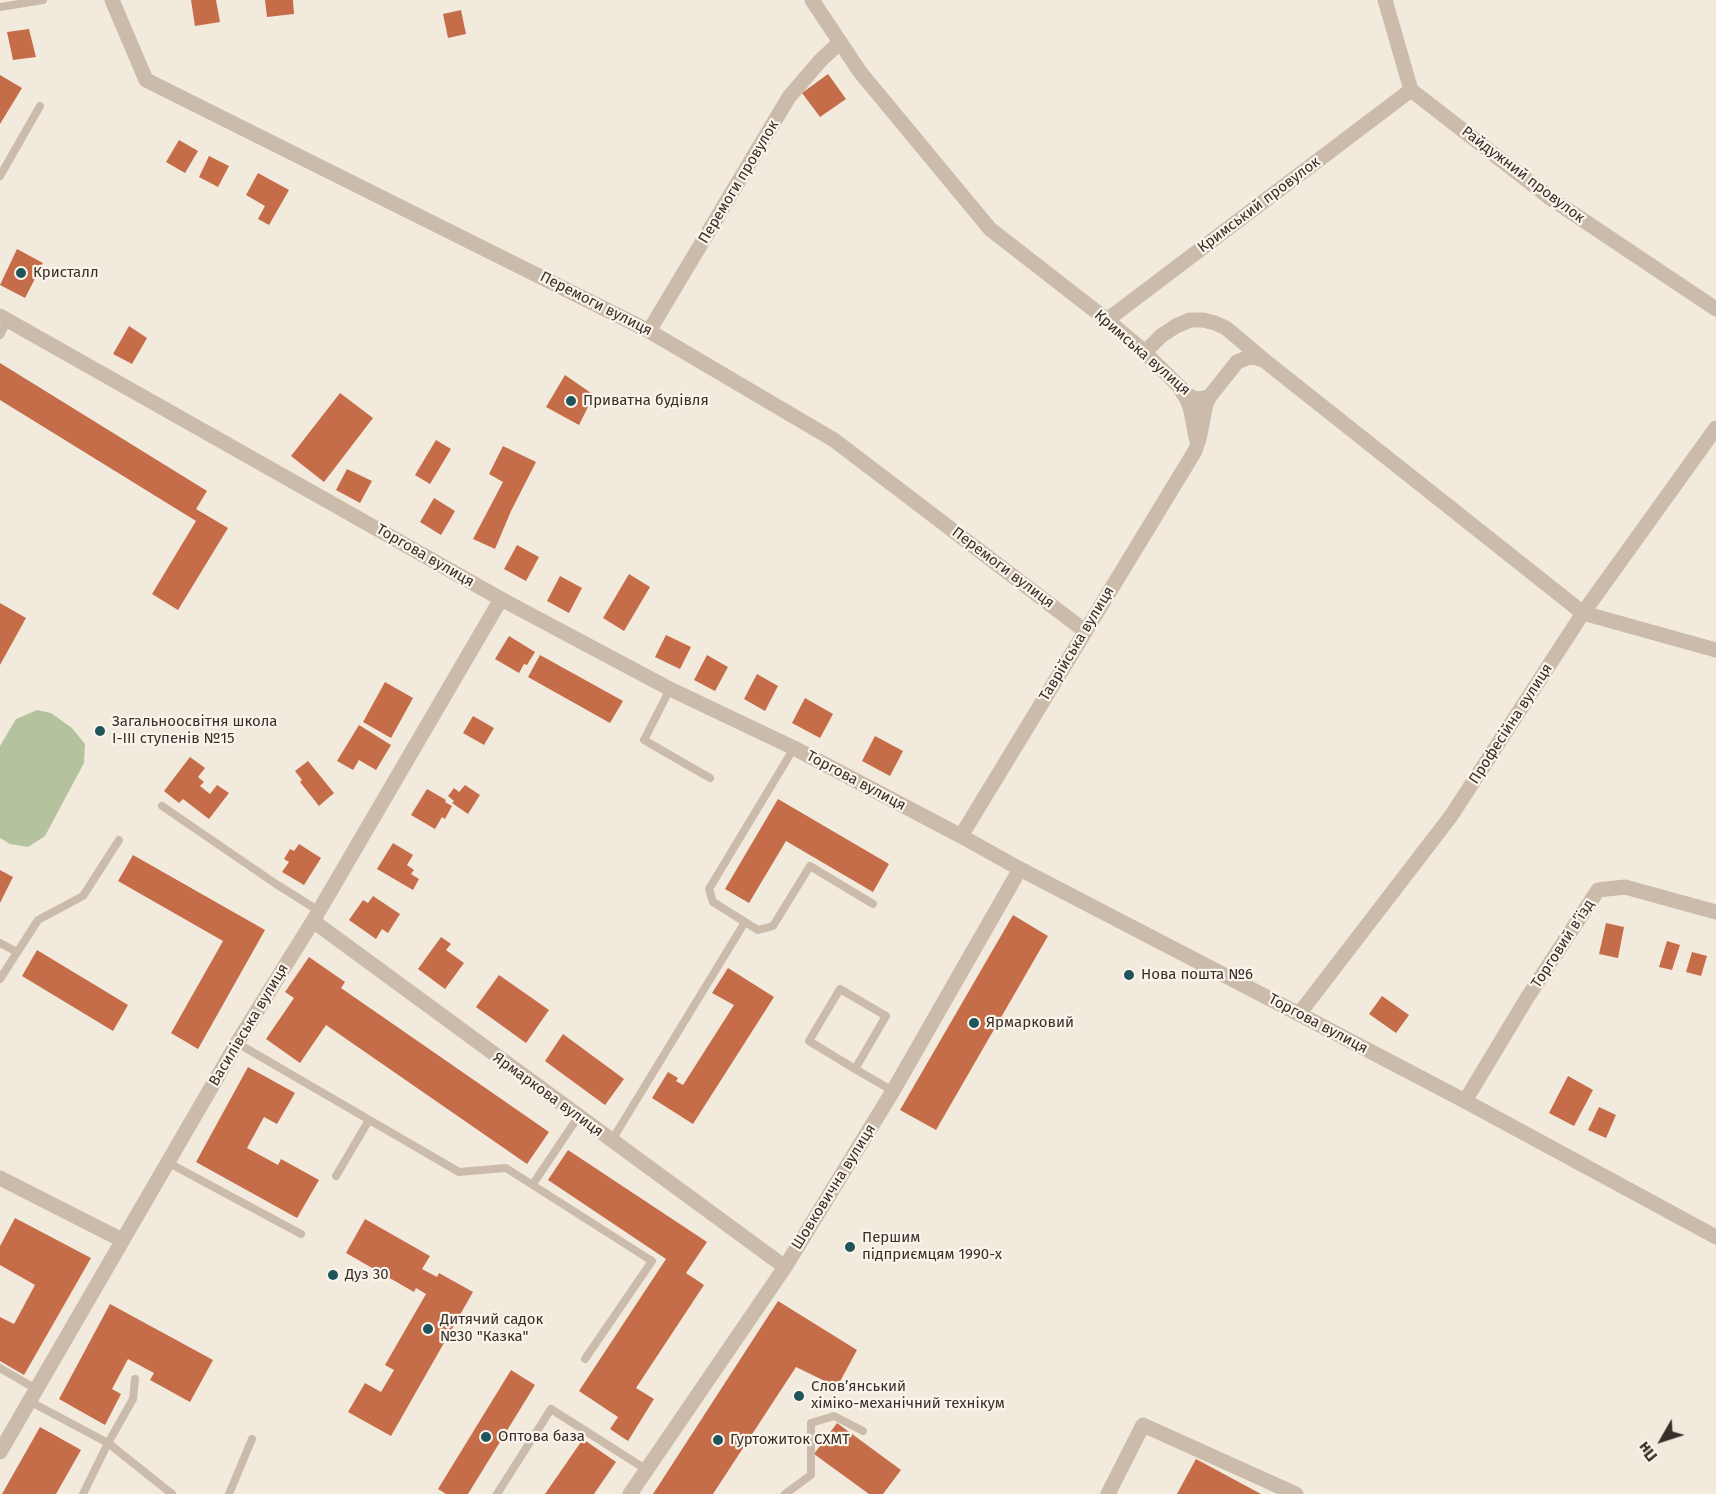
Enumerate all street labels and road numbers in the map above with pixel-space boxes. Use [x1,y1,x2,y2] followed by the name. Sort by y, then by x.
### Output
[695,117,783,247] street label: Перемоги провулок
[1458,123,1588,227] street label: Райдужний провулок
[1194,153,1324,257] street label: Кримський провулок
[537,268,655,340] street label: Перемоги вулиця
[1090,306,1194,400] street label: Кримська вулиця
[373,521,477,591] street label: Торгова вулиця
[948,524,1058,612] street label: Перемоги вулиця
[1036,583,1118,705] street label: Таврійська вулиця
[1465,660,1557,788] street label: Професійна вулиця
[803,747,909,815] street label: Торгова вулиця
[1528,896,1598,992] street label: Торговий в’їзд
[205,961,293,1089] street label: Василівська вулиця
[1265,990,1371,1058] street label: Торгова вулиця
[489,1049,607,1141] street label: Ярмаркова вулиця
[788,1121,880,1253] street label: Шовковична вулиця

